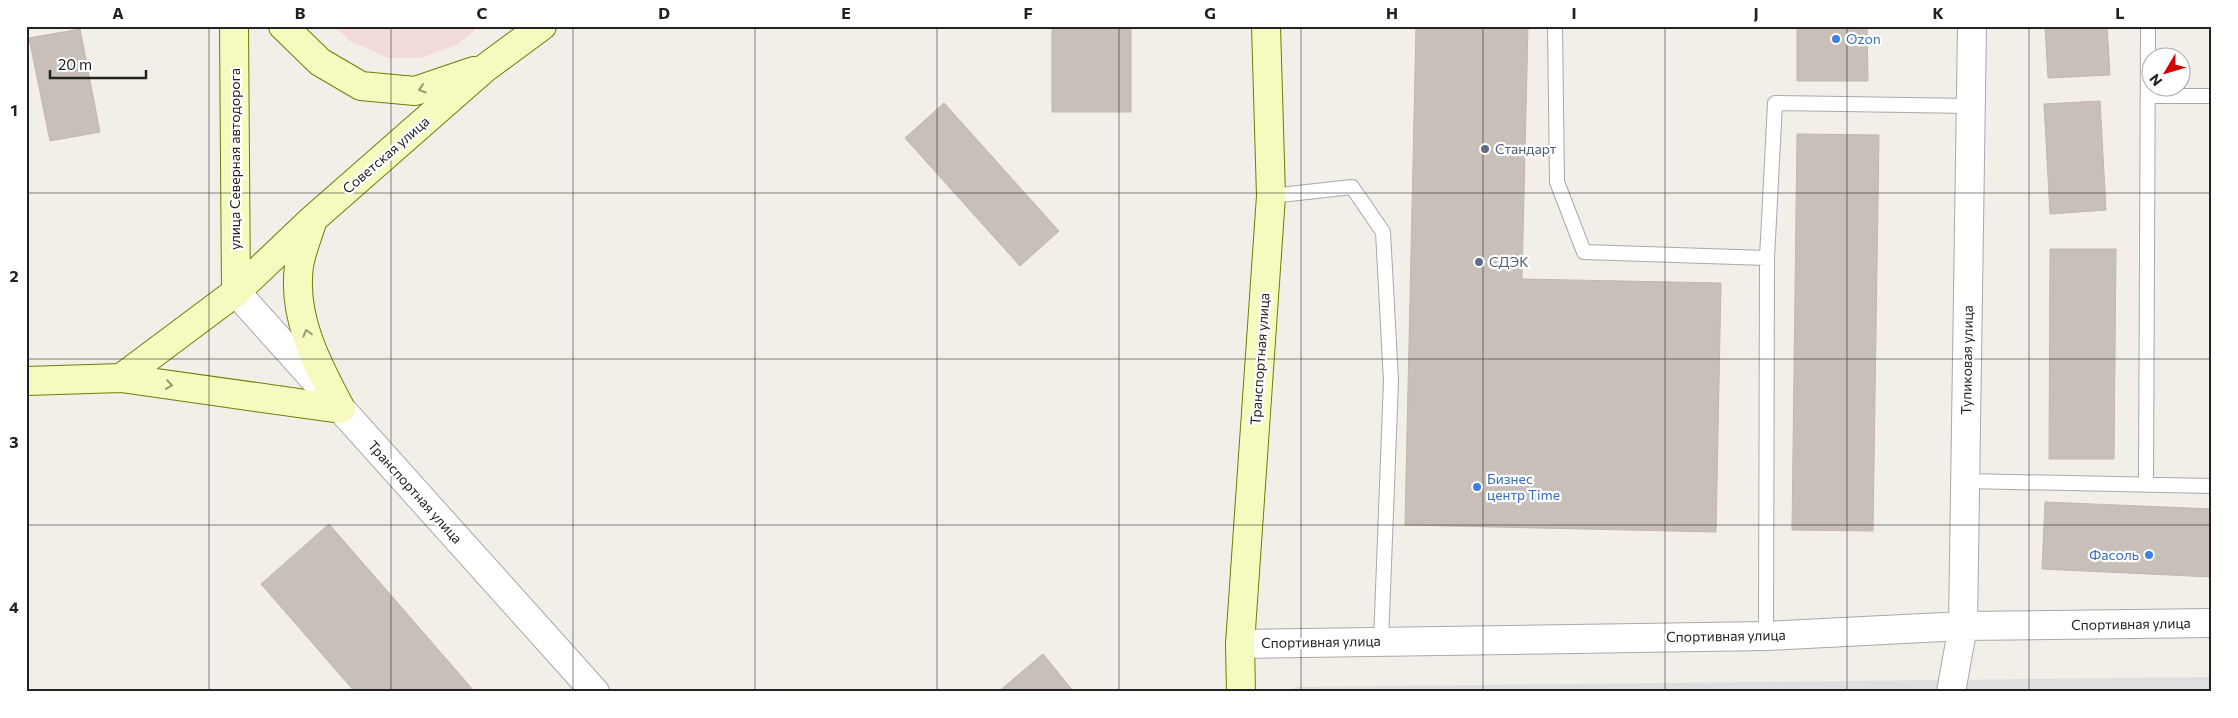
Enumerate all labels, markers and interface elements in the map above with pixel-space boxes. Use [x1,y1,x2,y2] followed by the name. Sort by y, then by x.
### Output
[112,3,124,22] text: A
[295,3,306,22] text: B
[477,3,488,22] text: C
[658,3,670,22] text: D
[841,3,851,22] text: E
[1023,3,1033,22] text: F
[1204,3,1216,22] text: G
[1386,3,1398,22] text: H
[1571,3,1577,22] text: I
[1753,3,1759,22] text: J
[1932,3,1944,22] text: K
[2115,3,2125,22] text: L
[1846,30,1881,47] place label: Ozon
[1830,33,1842,45] marker: Ozon
[50,48,146,80] scale bar
[2140,48,2190,98] north arrow
[58,55,92,73] text: 20 m
[226,68,243,250] street label: улица Северная автодорога
[2145,71,2165,90] text: N
[418,83,427,93] one-way arrow
[10,100,18,119] text: 1
[339,112,432,197] street label: Советская улица
[1495,140,1557,157] place label: Стандарт
[1479,143,1491,155] marker: Стандарт
[1489,253,1529,270] place label: СДЭК
[1473,256,1485,268] marker: СДЭК
[9,266,19,285] text: 2
[1246,292,1273,426] street label: Транспортная улица
[1957,305,1976,415] street label: Тупиковая улица
[302,329,313,338] one-way arrow
[165,379,173,389] one-way arrow
[9,432,19,451] text: 3
[365,437,466,547] street label: Транспортная улица
[1487,470,1560,503] place label: Бизнес центр Time
[1471,481,1483,493] marker: Бизнес центр Time
[2089,546,2139,563] place label: Фасоль
[2143,549,2155,561] marker: Фасоль
[9,597,19,616] text: 4
[2071,614,2191,633] street label: Спортивная улица
[1666,626,1786,645] street label: Спортивная улица
[1261,632,1381,651] street label: Спортивная улица

